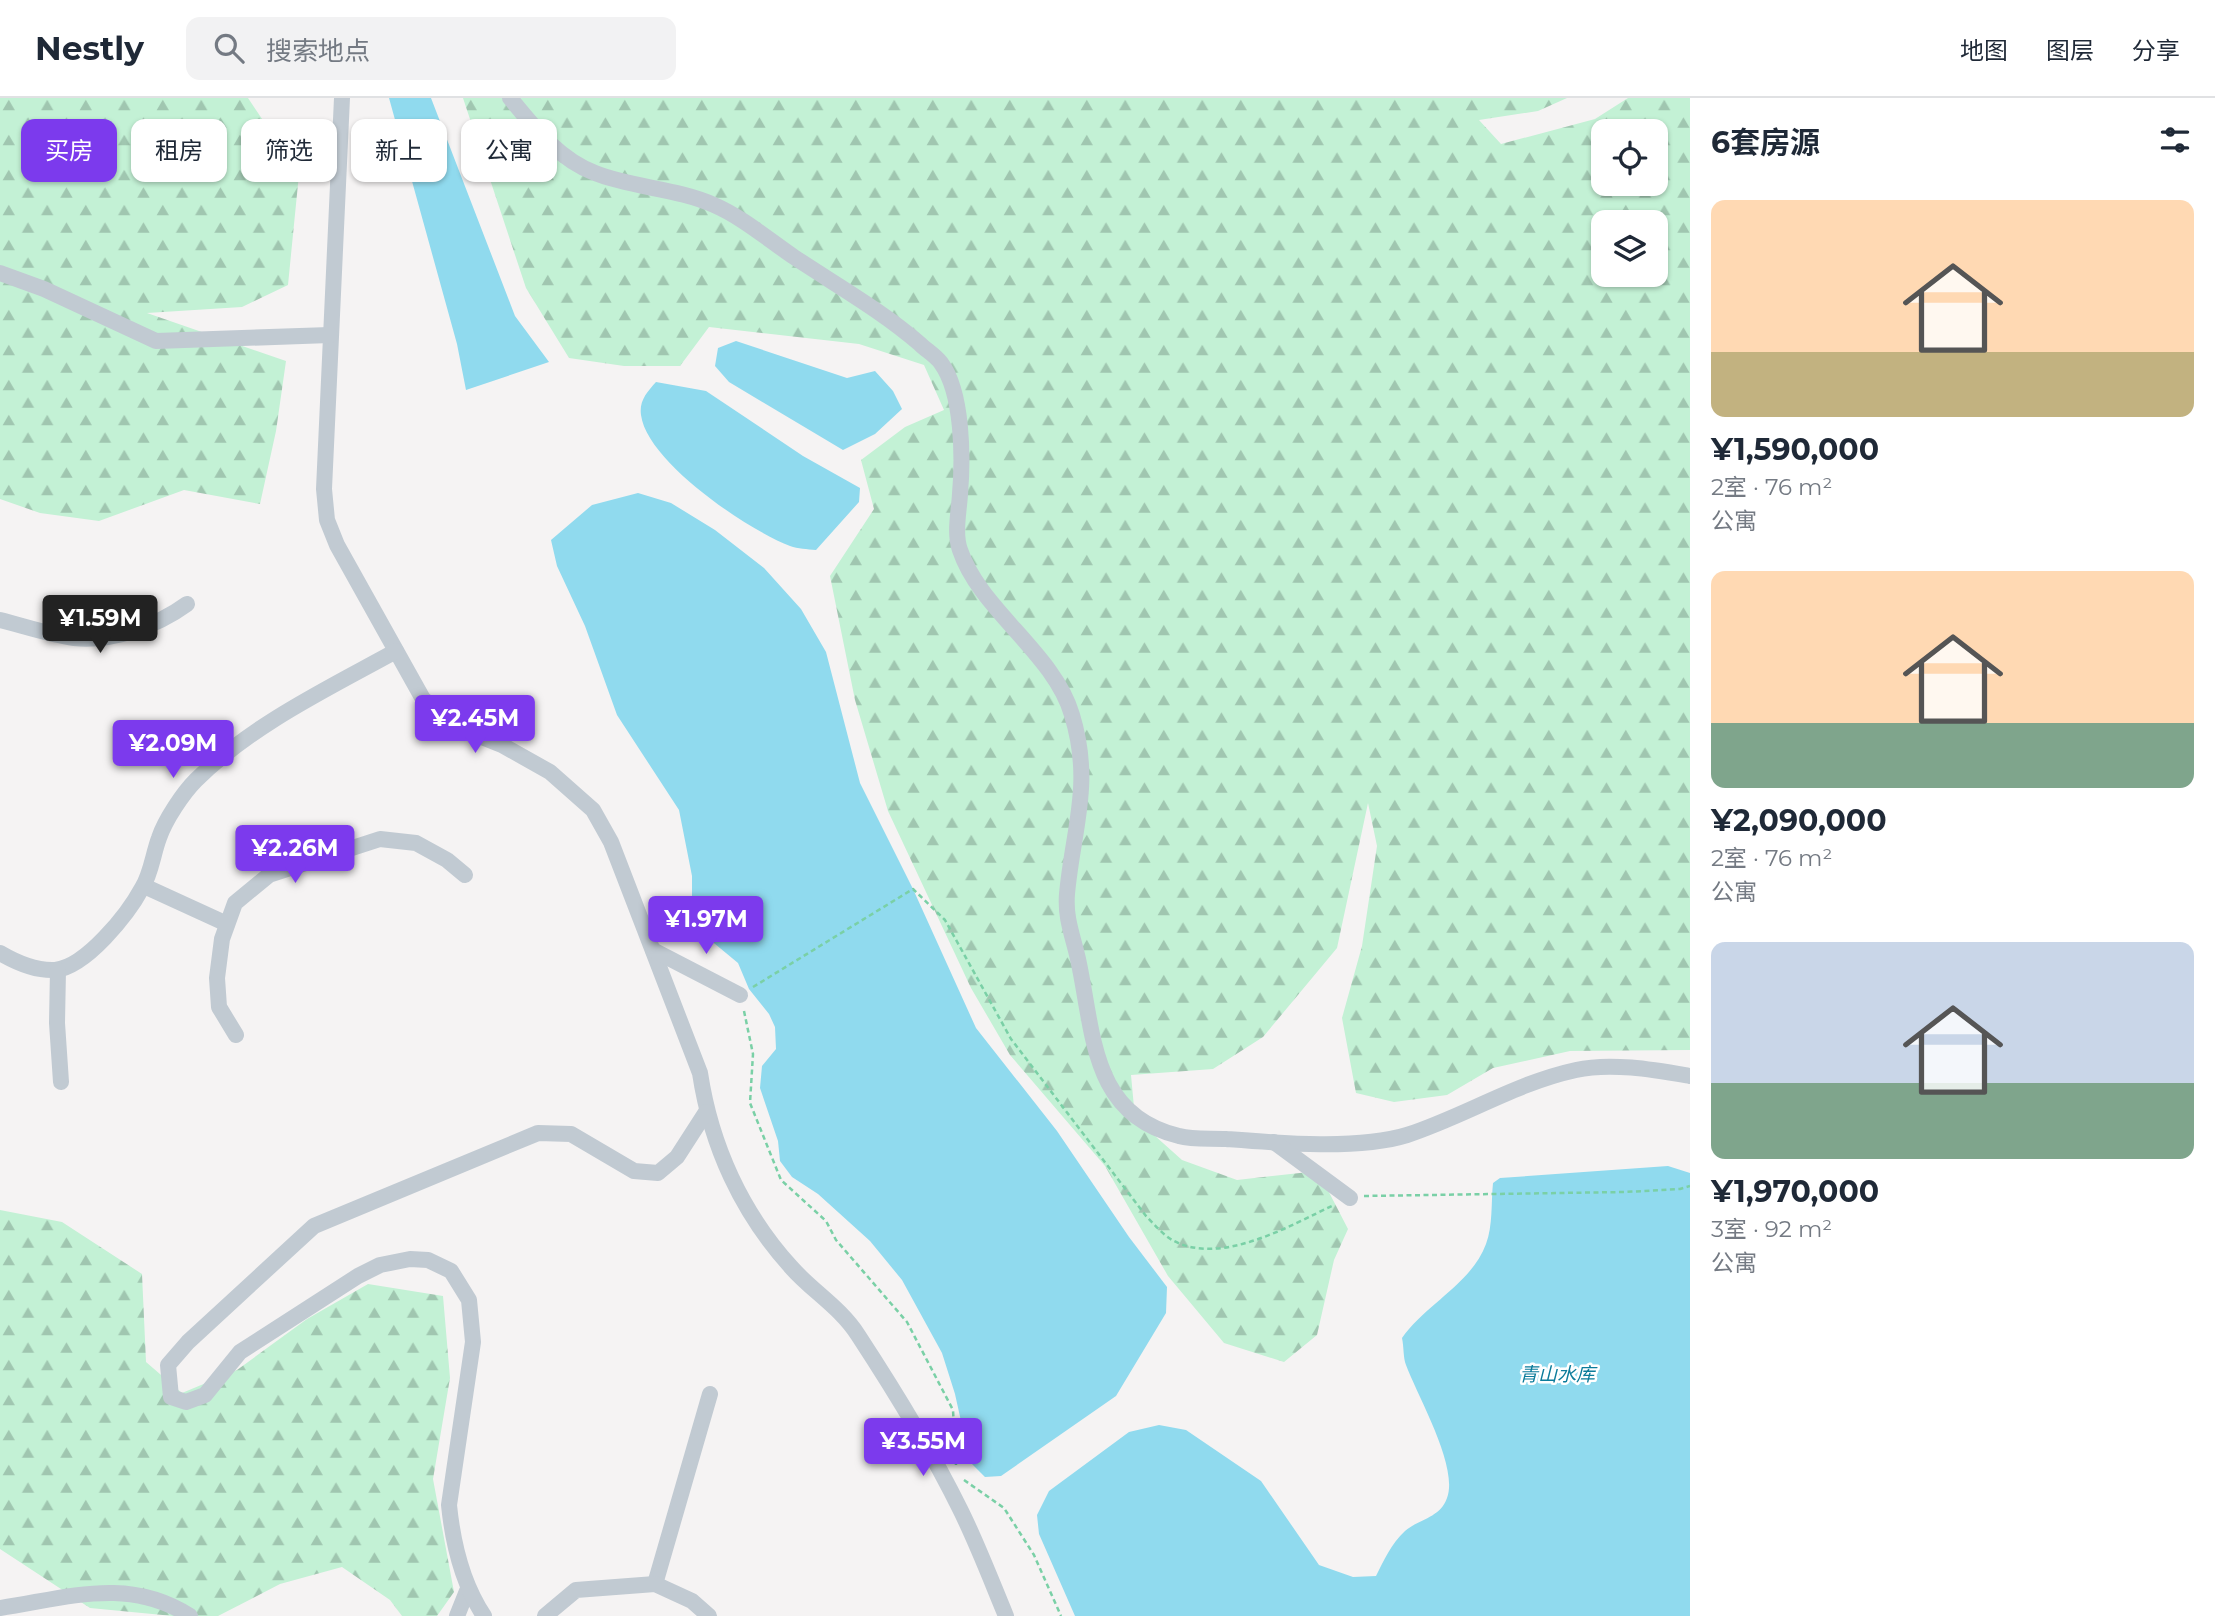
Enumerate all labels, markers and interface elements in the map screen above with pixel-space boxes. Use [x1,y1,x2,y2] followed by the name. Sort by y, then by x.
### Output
[186,17,676,80] search box
[35,28,144,68] text: Nestly
[210,29,248,67] icon: search
[266,35,370,67] text: 搜索地点
[1960,36,2008,65] text: 地图
[2046,36,2094,65] text: 图层
[2132,36,2180,65] text: 分享
[21,119,117,182] chip: 买房
[131,119,227,182] chip: 租房
[241,119,337,182] chip: 筛选
[351,119,447,182] chip: 新上
[461,119,557,182] chip: 公寓
[1591,119,1668,287] map controls
[1591,119,1668,196] button: locate
[2156,121,2194,159] icon: filters
[1711,124,1820,161] text: 6套房源
[1591,210,1668,287] button: layers
[1890,245,2016,371] icon: home
[1711,431,1879,468] text: ¥1,590,000
[1711,473,1832,501] text: 2室 · 76 m²
[1711,507,1757,535] text: 公寓
[43,596,157,655] pin: ¥1.59M
[59,604,141,632] text: ¥1.59M
[1890,616,2016,742] icon: home
[418,696,532,755] pin: ¥2.45M
[431,704,519,732] text: ¥2.45M
[116,720,230,780] pin: ¥2.09M
[129,729,217,757] text: ¥2.09M
[1711,802,1887,839] text: ¥2,090,000
[238,826,352,885] pin: ¥2.26M
[251,834,339,862] text: ¥2.26M
[1711,844,1832,872] text: 2室 · 76 m²
[1711,878,1757,906] text: 公寓
[649,896,763,956] pin: ¥1.97M
[664,905,748,933] text: ¥1.97M
[1890,987,2016,1113] icon: home
[1711,1173,1879,1210] text: ¥1,970,000
[1711,1215,1832,1243] text: 3室 · 92 m²
[1711,1249,1757,1277] text: 公寓
[1519,1363,1598,1386] water label: 青山水库
[866,1418,980,1478] pin: ¥3.55M
[880,1427,966,1455] text: ¥3.55M

